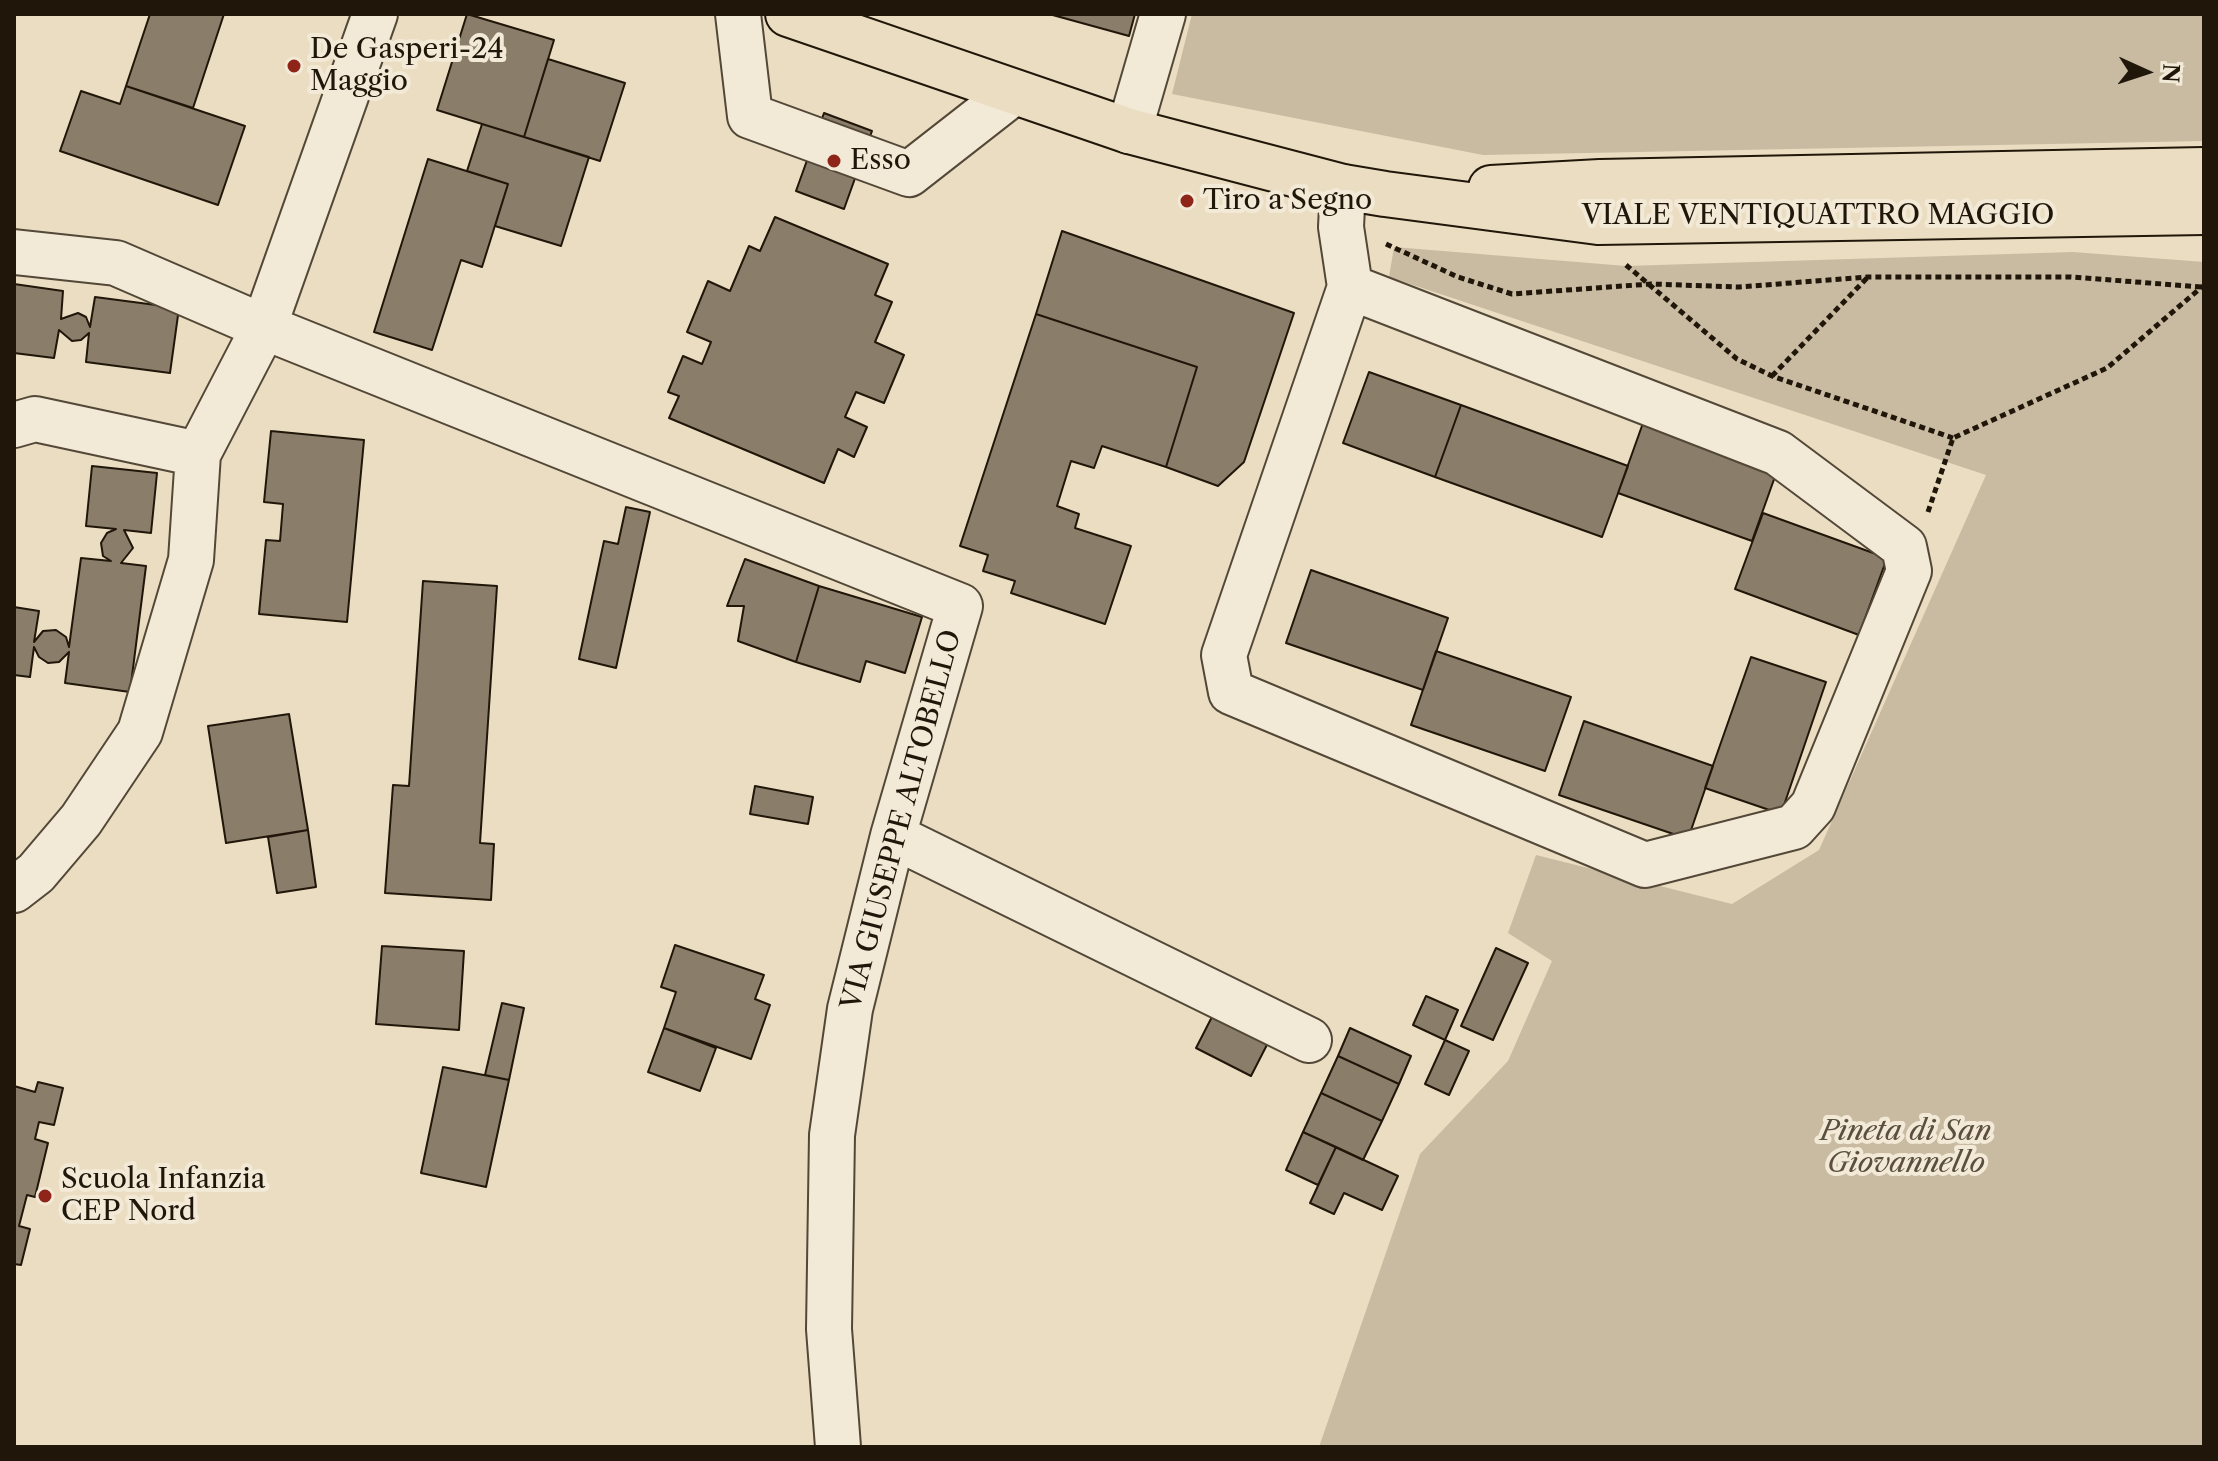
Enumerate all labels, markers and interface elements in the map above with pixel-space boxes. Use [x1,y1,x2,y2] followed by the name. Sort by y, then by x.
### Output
[2106,32,2186,112] north arrow
[310,33,504,99] place label: De Gasperi-24 Maggio
[285,57,303,75] marker: De Gasperi-24 Maggio
[2156,63,2184,84] text: N
[850,144,911,178] place label: Esso
[825,152,843,170] marker: Esso
[1203,184,1372,218] place label: Tiro a Segno
[1178,192,1196,210] marker: Tiro a Segno
[1582,199,2054,233] street label: VIALE VENTIQUATTRO MAGGIO
[835,626,969,1014] street label: VIA GIUSEPPE ALTOBELLO
[1820,1115,1992,1181] park label: Pineta di San Giovannello
[61,1163,266,1229] place label: Scuola Infanzia CEP Nord
[36,1187,54,1205] marker: Scuola Infanzia CEP Nord

